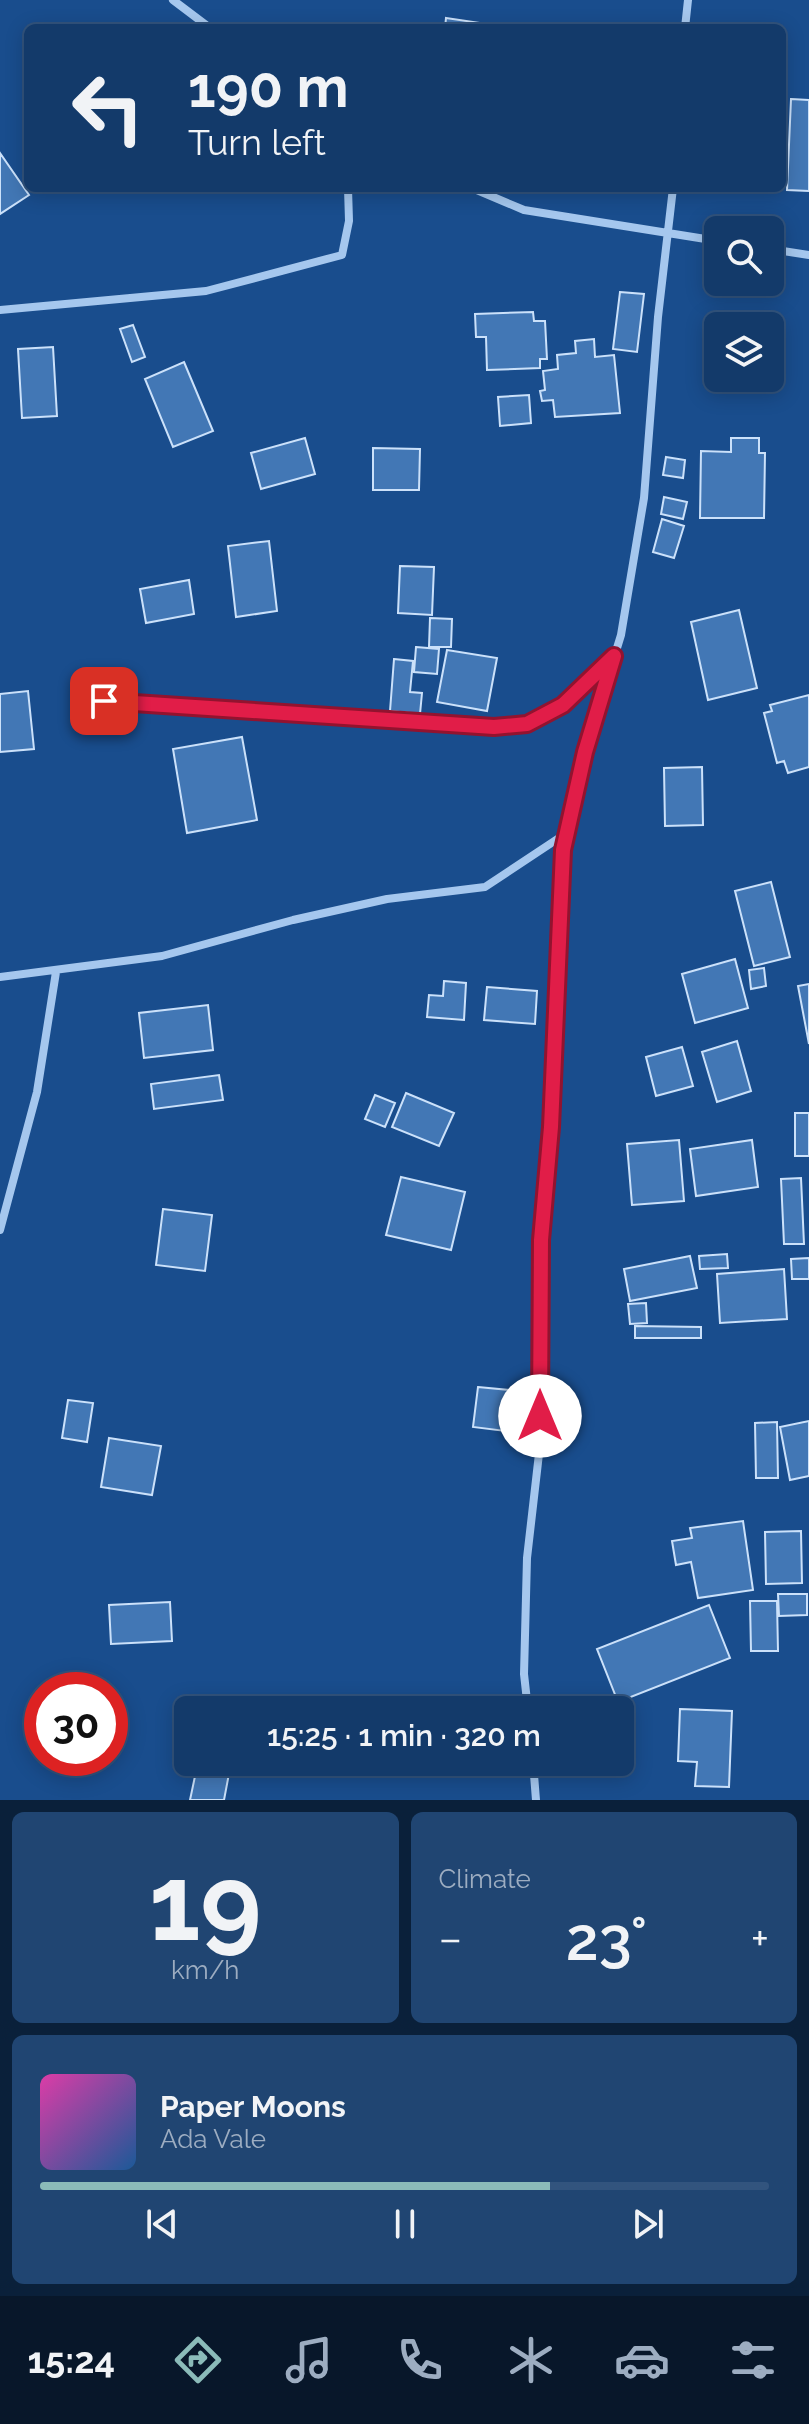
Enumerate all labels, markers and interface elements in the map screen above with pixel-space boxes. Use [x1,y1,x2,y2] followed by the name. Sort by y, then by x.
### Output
[188,54,349,120] text: 190 m
[56,56,160,160] icon: left
[188,121,326,163] text: Turn left
[704,216,784,392] map controls
[704,216,784,296] button: search
[704,312,784,392] button: layers
[70,667,138,735] pin
[82,679,126,723] icon: arrive
[498,1374,582,1458] position arrow
[24,1672,128,1776] speed limit sign: 30
[267,1718,541,1753] text: 15:25 · 1 min · 320 m
[149,1842,262,1964] text: 19
[439,1864,531,1894] text: Climate
[566,1904,647,1974] text: 23°
[439,1913,462,1964] text: −
[751,1913,769,1964] text: +
[171,1955,240,1985] text: km/h
[160,2089,346,2124] text: Paper Moons
[160,2124,266,2154] text: Ada Vale
[140,2202,184,2246] icon: previous
[383,2202,427,2246] icon: pause
[626,2202,670,2246] icon: next
[170,2332,226,2388] icon: directions
[281,2332,337,2388] icon: music
[392,2332,448,2388] icon: phone
[503,2332,559,2388] icon: climate
[614,2332,670,2388] icon: car
[725,2332,781,2388] icon: filters
[28,2339,115,2381] text: 15:24

